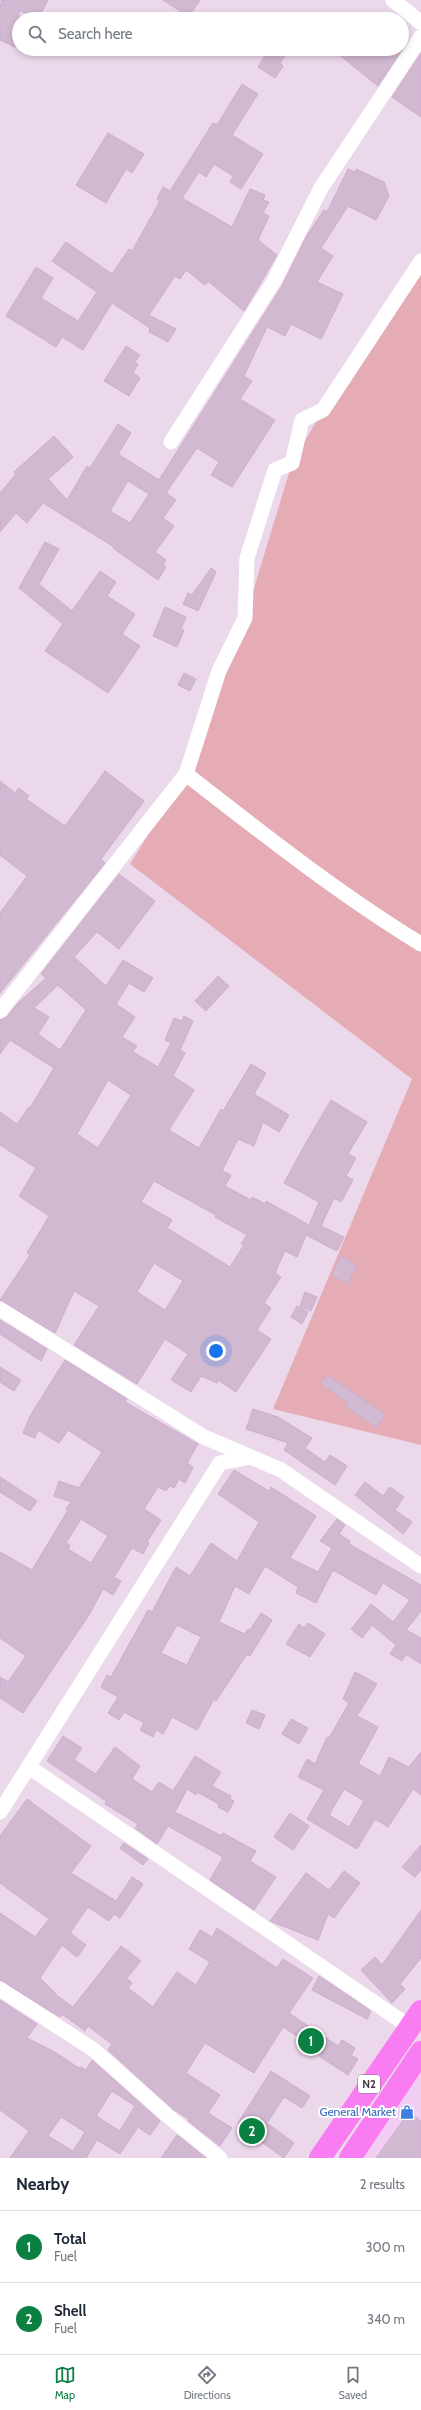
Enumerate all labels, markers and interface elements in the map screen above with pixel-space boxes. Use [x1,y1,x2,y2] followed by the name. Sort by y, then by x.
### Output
[12,12,409,56] search box
[26,23,48,45] icon: search
[58,25,133,43] text: Search here
[206,1341,226,1361] your location
[298,2026,324,2056] pin: 1
[358,2075,380,2093] road number: N2
[319,2104,396,2119] place label: General Market
[399,2104,415,2120] shop icon: General Market
[239,2116,265,2146] pin: 2
[16,2174,69,2194] text: Nearby
[360,2176,405,2192] text: 2 results
[54,2230,86,2248] text: Total
[27,2239,31,2255] text: 1
[365,2239,405,2255] text: 300 m
[54,2248,77,2264] text: Fuel
[54,2302,87,2320] text: Shell
[26,2311,32,2327] text: 2
[367,2311,405,2327] text: 340 m
[54,2320,77,2336] text: Fuel
[54,2364,76,2402] tab: Map
[184,2364,231,2402] tab: Directions
[339,2364,367,2402] tab: Saved

